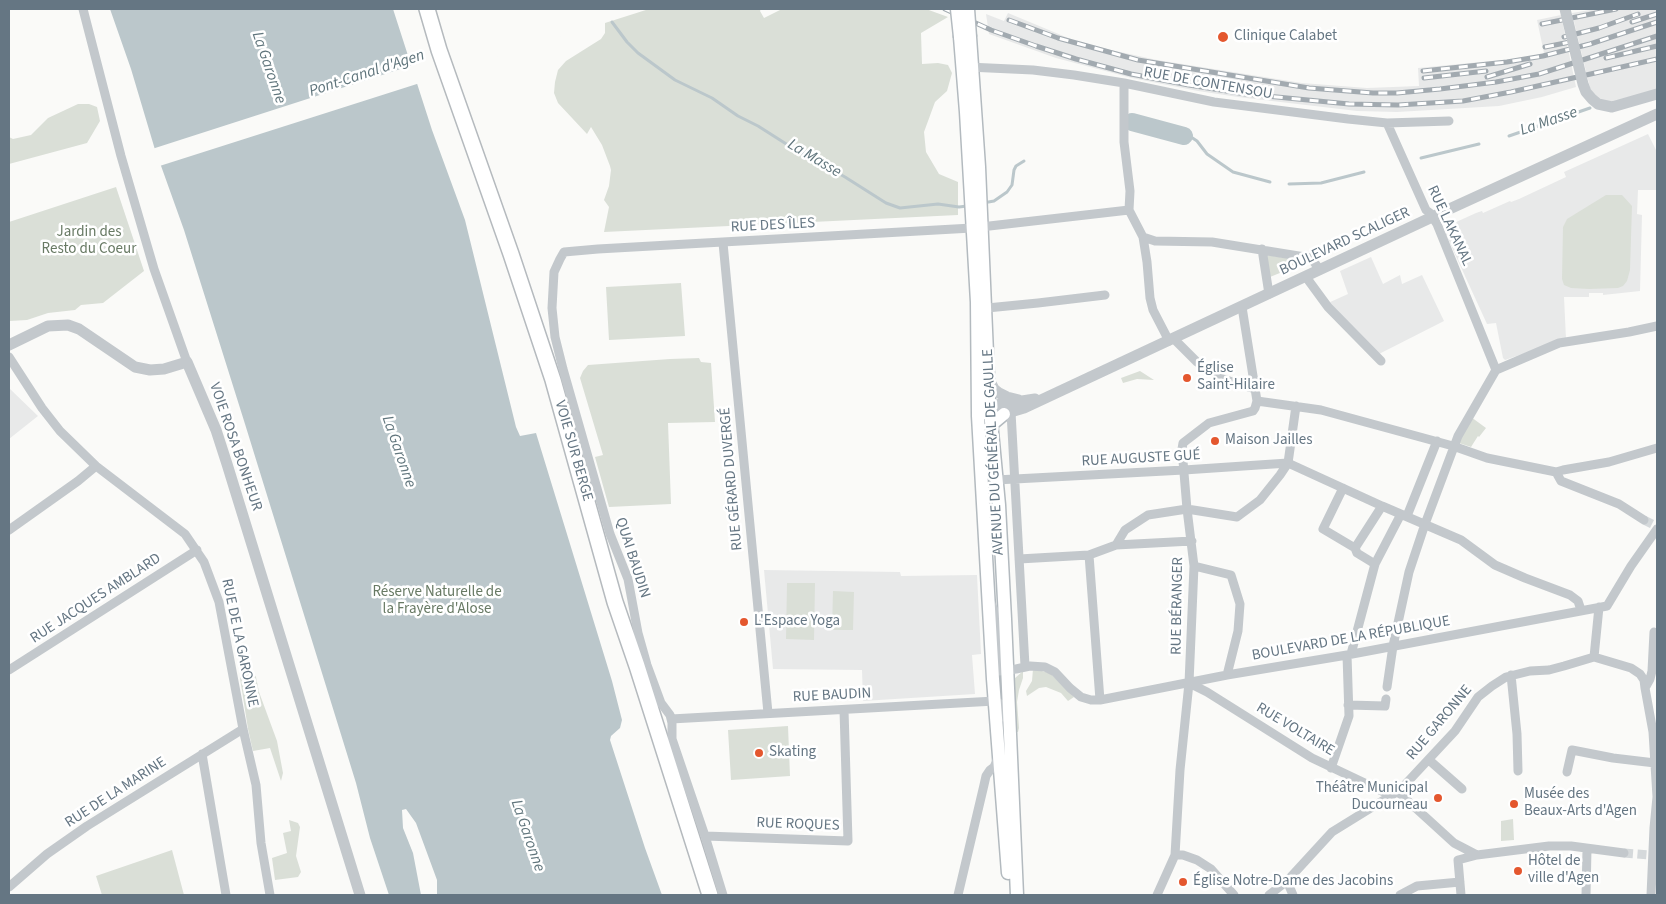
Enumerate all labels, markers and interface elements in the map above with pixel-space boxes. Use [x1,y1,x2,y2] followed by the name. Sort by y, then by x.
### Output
[1234,28,1337,46] place label: Clinique Calabet
[247,29,289,107] water label: La Garonne
[1216,30,1230,44] marker: Clinique Calabet
[307,46,427,102] water label: Pont-Canal d'Agen
[1142,64,1274,104] street label: RUE DE CONTENSOU
[1518,103,1580,141] water label: La Masse
[784,135,844,183] water label: La Masse
[1423,183,1475,269] street label: RUE LAKANAL
[1277,204,1413,280] street label: BOULEVARD SCALIGER
[730,215,816,237] street label: RUE DES ÎLES
[42,224,136,259] park label: Jardin des Resto du Coeur
[980,348,1008,556] street label: AVENUE DU GÉNÉRAL DE GAULLE
[1197,360,1275,395] place label: Église Saint-Hilaire
[1181,372,1193,384] marker: Église Saint-Hilaire
[205,381,265,513] street label: VOIE ROSA BONHEUR
[550,399,596,503] street label: VOIE SUR BERGE
[717,407,747,551] street label: RUE GÉRARD DUVERGÉ
[377,413,419,491] water label: La Garonne
[1225,432,1313,450] place label: Maison Jailles
[1209,435,1221,447] marker: Maison Jailles
[1081,447,1201,471] street label: RUE AUGUSTE GUÉ
[610,515,654,601] street label: QUAI BAUDIN
[27,550,165,648] street label: RUE JACQUES AMBLARD
[1168,557,1188,655] street label: RUE BÉRANGER
[217,577,261,709] street label: RUE DE LA GARONNE
[372,584,502,619] park label: Réserve Naturelle de la Frayère d'Alose
[754,613,840,631] place label: L'Espace Yoga
[1251,613,1451,665] street label: BOULEVARD DE LA RÉPUBLIQUE
[738,616,750,628] marker: L'Espace Yoga
[1403,682,1477,764] street label: RUE GARONNE
[792,685,872,707] street label: RUE BAUDIN
[1253,700,1337,760] street label: RUE VOLTAIRE
[769,744,816,762] place label: Skating
[753,747,765,759] marker: Skating
[62,754,170,832] street label: RUE DE LA MARINE
[1316,780,1428,815] place label: Théâtre Municipal Ducourneau
[1524,786,1637,821] place label: Musée des Beaux-Arts d'Agen
[1432,792,1444,804] marker: Théâtre Municipal Ducourneau
[506,797,548,875] water label: La Garonne
[1508,798,1520,810] marker: Musée des Beaux-Arts d'Agen
[756,815,840,835] street label: RUE ROQUES
[1528,853,1599,888] place label: Hôtel de ville d'Agen
[1512,865,1524,877] marker: Hôtel de ville d'Agen
[1193,873,1393,891] place label: Église Notre-Dame des Jacobins
[1177,876,1189,888] marker: Église Notre-Dame des Jacobins

